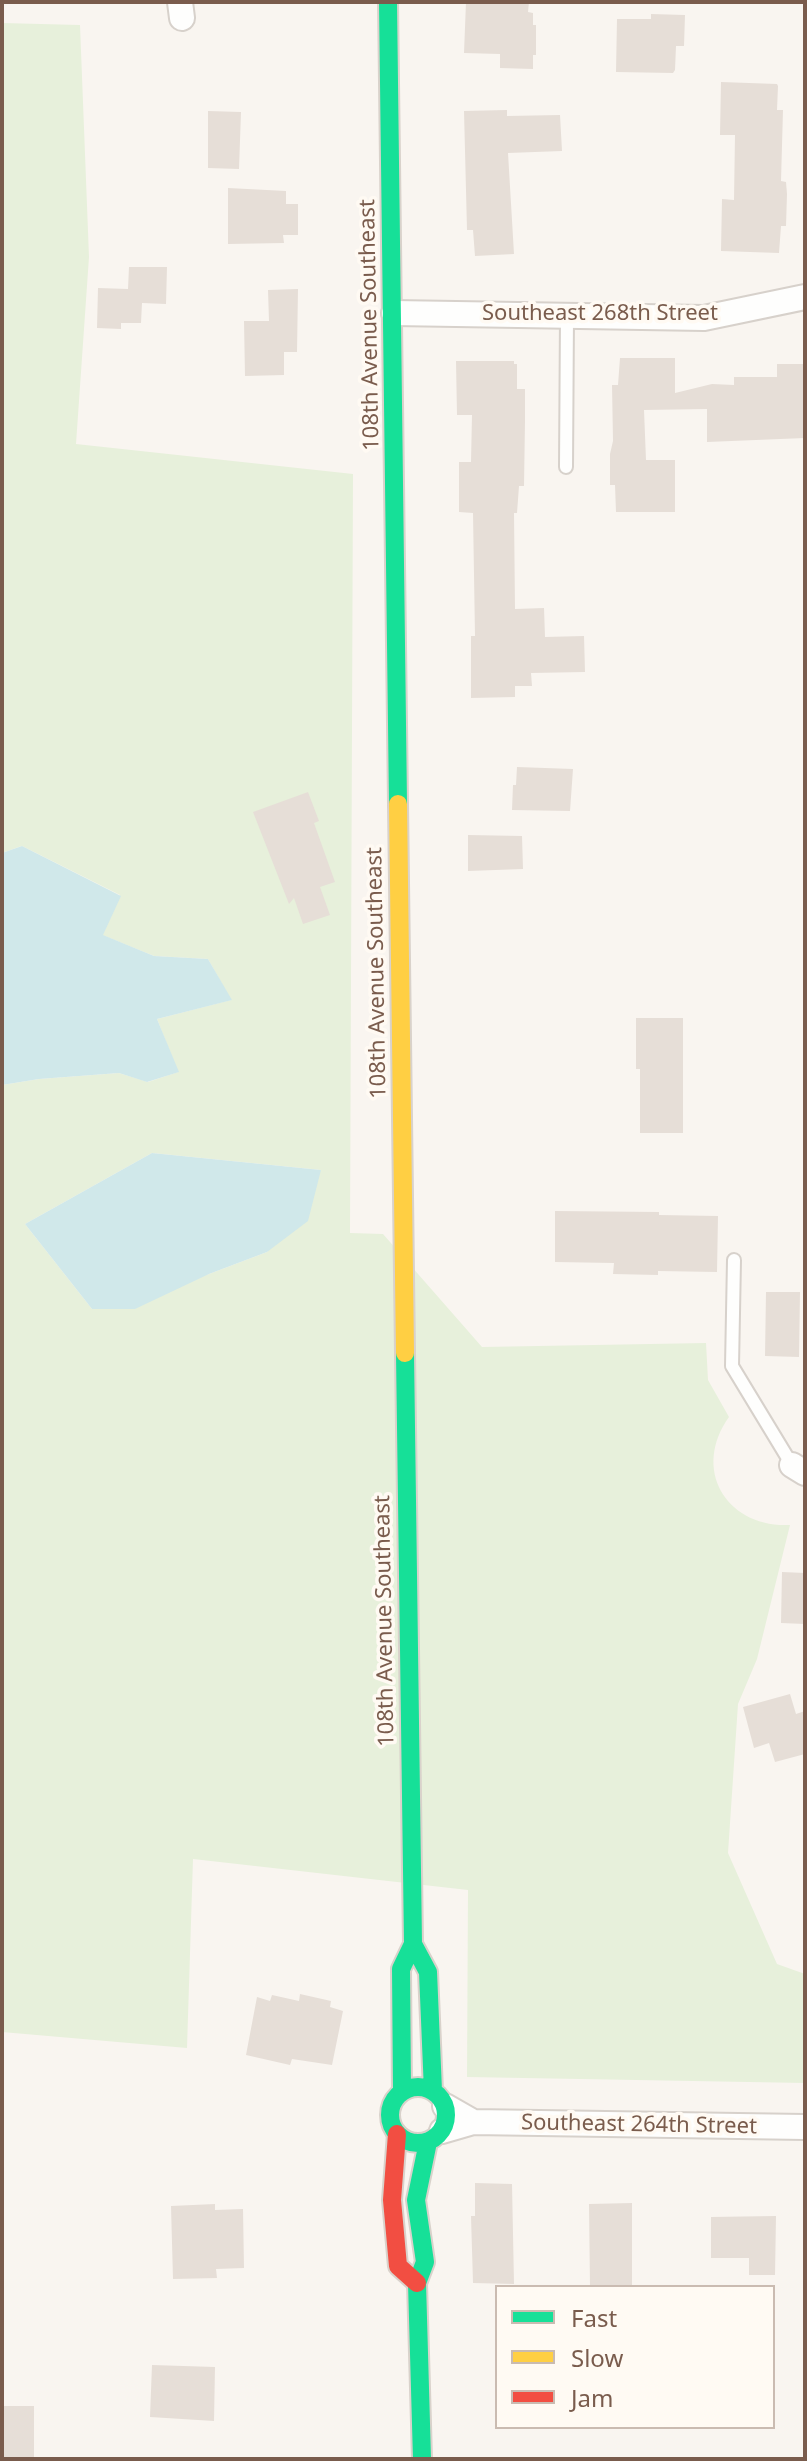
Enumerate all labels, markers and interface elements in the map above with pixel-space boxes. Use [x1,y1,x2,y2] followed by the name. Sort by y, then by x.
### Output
[355,199,385,451] street label: 108th Avenue Southeast
[482,301,718,327] street label: Southeast 268th Street
[362,847,392,1099] street label: 108th Avenue Southeast
[370,1495,400,1747] street label: 108th Avenue Southeast
[521,2110,757,2140] street label: Southeast 264th Street
[495,2285,775,2429] legend
[571,2301,617,2334] text: Fast
[571,2341,623,2374] text: Slow
[571,2381,613,2414] text: Jam

